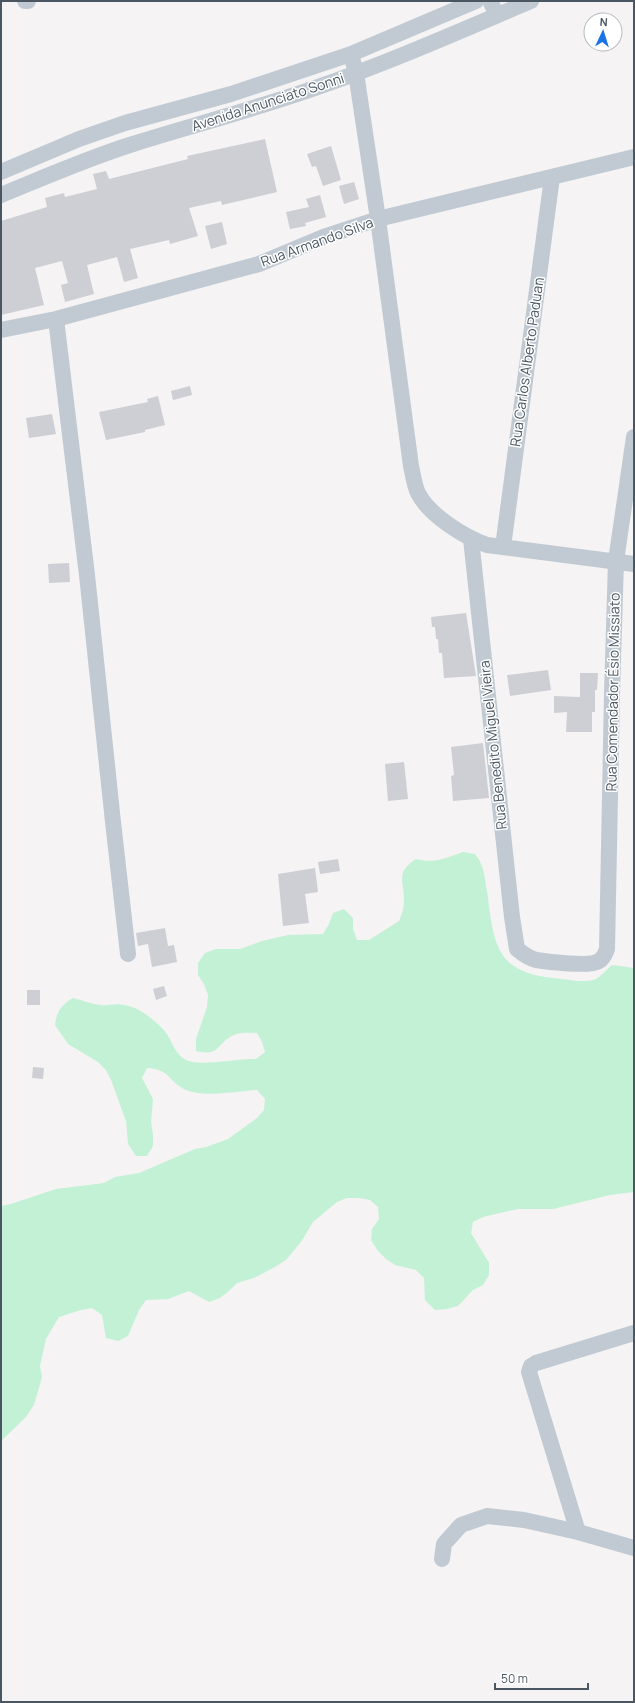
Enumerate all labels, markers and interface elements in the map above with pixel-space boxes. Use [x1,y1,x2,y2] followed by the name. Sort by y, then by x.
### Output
[583,12,623,52] north arrow
[599,14,608,29] text: N
[189,68,346,135] street label: Avenida Anunciato Sonni
[258,212,376,271] street label: Rua Armando Silva
[505,276,548,448] street label: Rua Carlos Alberto Paduan
[601,593,624,791] street label: Rua Comendador Ésio Missiato
[474,660,511,831] street label: Rua Benedito Miguel Vieira
[495,1665,588,1691] scale bar
[501,1670,528,1687] text: 50 m

